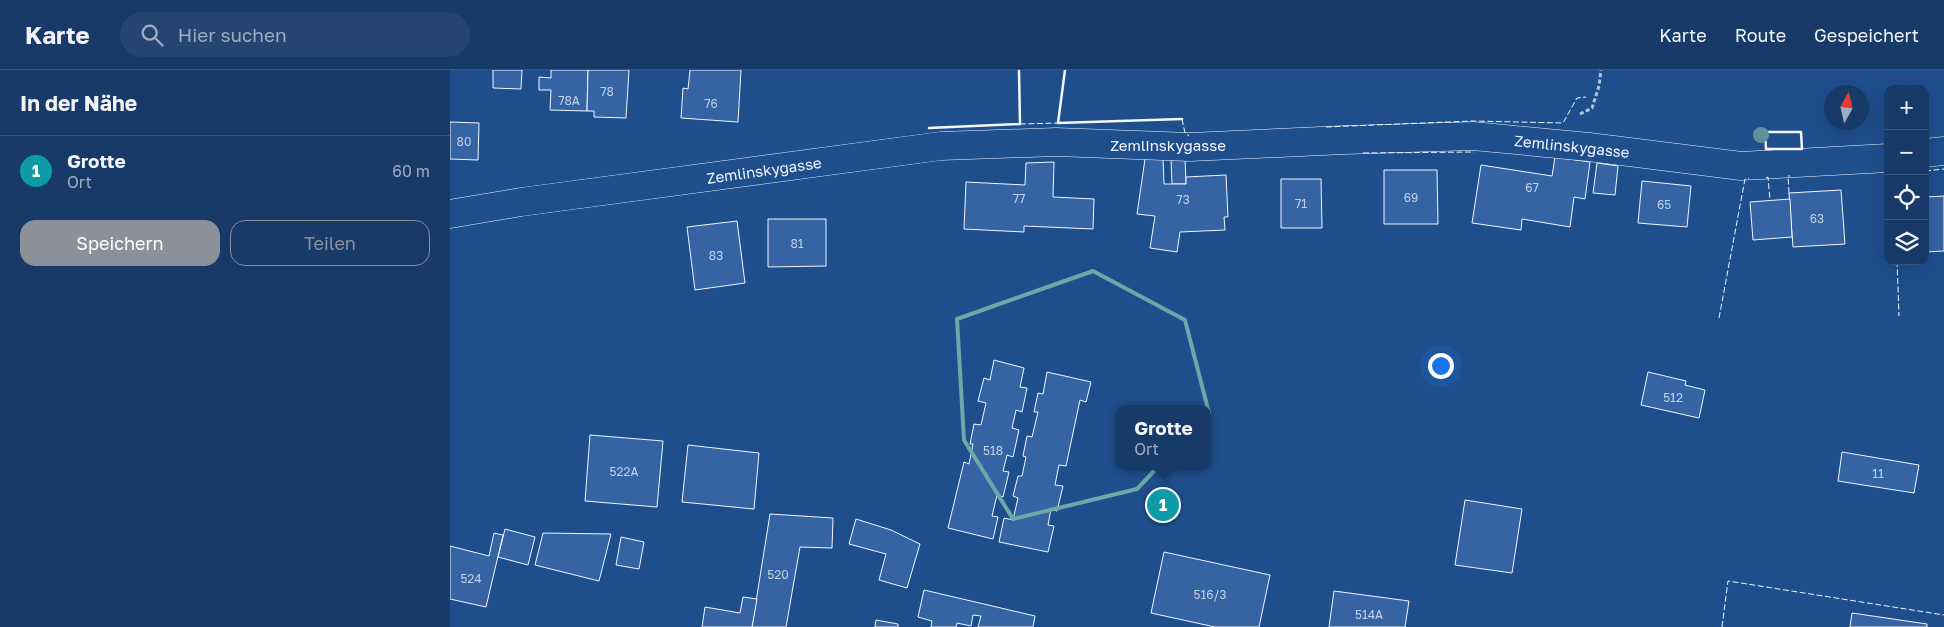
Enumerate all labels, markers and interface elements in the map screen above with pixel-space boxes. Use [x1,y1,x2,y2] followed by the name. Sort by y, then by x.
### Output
[120,12,470,57] search box
[25,20,90,49] text: Karte
[138,21,166,49] icon: search
[178,23,287,46] text: Hier suchen
[1659,24,1707,46] text: Karte
[1735,24,1786,46] text: Route
[1814,24,1919,46] text: Gespeichert
[600,84,614,99] house number: 78
[1824,85,1869,130] north arrow
[1884,85,1929,265] map controls
[1884,85,1929,130] button: +
[20,90,137,116] text: In der Nähe
[558,93,580,108] house number: 78A
[704,96,718,111] house number: 76
[1884,130,1929,175] button: −
[1514,131,1631,161] street label: Zemlinskygasse
[457,134,471,149] house number: 80
[1110,136,1226,154] street label: Zemlinskygasse
[67,149,126,172] text: Grotte
[705,153,823,187] street label: Zemlinskygasse
[32,161,40,181] text: 1
[392,161,430,181] text: 60 m
[67,172,92,192] text: Ort
[1884,175,1929,220] button: locate
[1525,180,1539,195] house number: 67
[1404,190,1418,205] house number: 69
[1013,191,1025,206] house number: 77
[1176,192,1190,207] house number: 73
[1295,196,1307,211] house number: 71
[1657,197,1671,212] house number: 65
[1810,211,1824,226] house number: 63
[20,220,220,266] button: Speichern
[230,220,430,266] button: Teilen
[1884,220,1929,265] button: layers
[790,236,804,251] house number: 81
[709,248,723,263] house number: 83
[1428,353,1454,379] your location
[1663,390,1683,405] house number: 512
[1116,405,1211,470] popup
[1134,416,1193,439] text: Grotte
[1134,439,1159,459] text: Ort
[983,443,1003,458] house number: 518
[610,464,638,479] house number: 522A
[1872,466,1884,481] house number: 11
[1147,486,1179,524] pin: 1
[767,567,789,582] house number: 520
[460,571,482,586] house number: 524
[1194,587,1226,602] house number: 516/3
[1355,607,1383,622] house number: 514A

